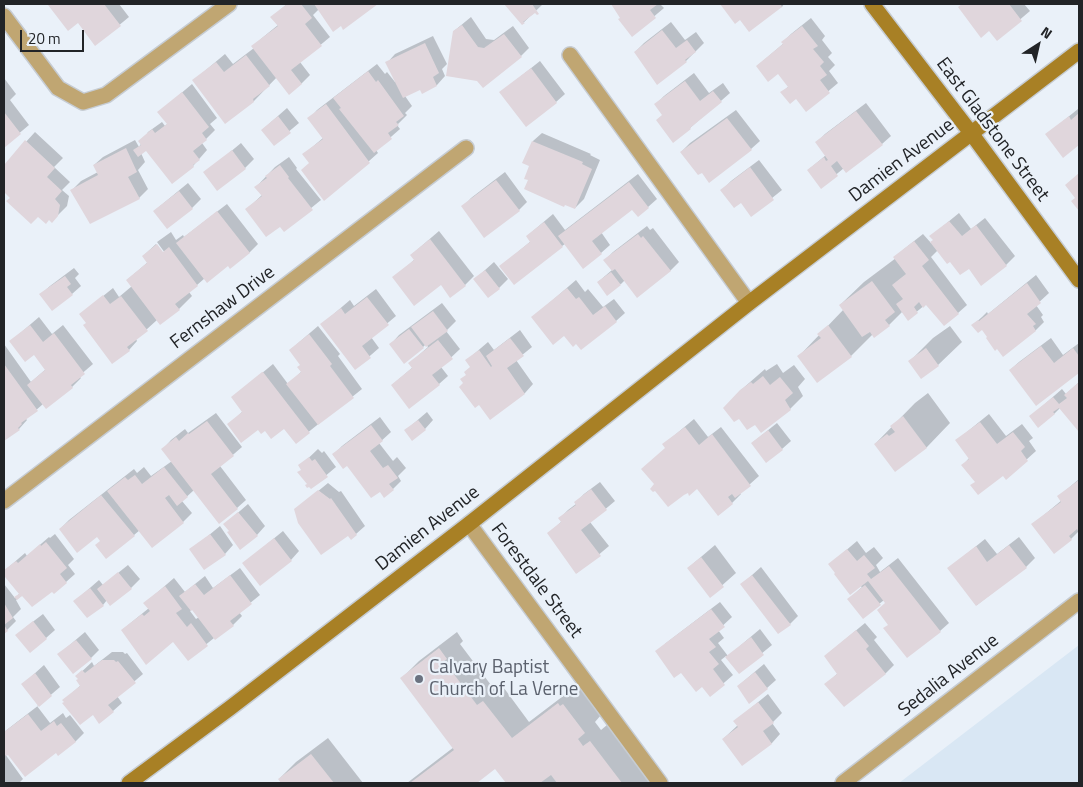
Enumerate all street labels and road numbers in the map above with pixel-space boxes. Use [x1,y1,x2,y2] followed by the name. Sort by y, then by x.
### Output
[931,54,1053,206] street label: East Gladstone Street
[845,114,959,208] street label: Damien Avenue
[166,261,280,355] street label: Fernshaw Drive
[372,481,484,577] street label: Damien Avenue
[485,519,587,643] street label: Forestdale Street
[894,630,1004,722] street label: Sedalia Avenue

